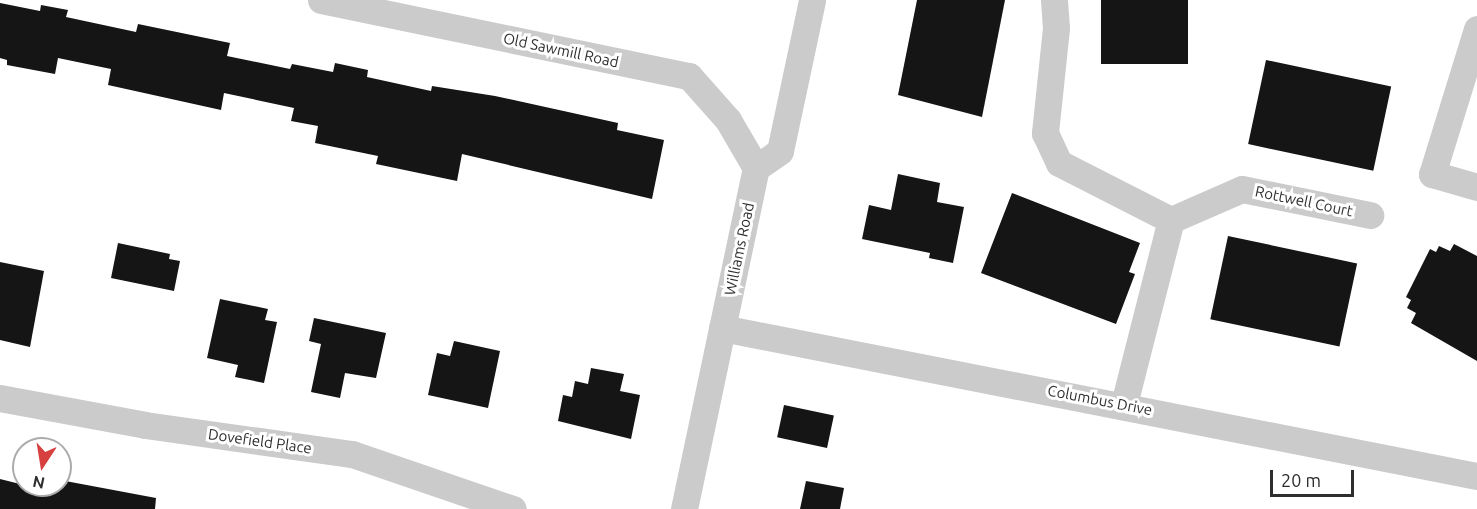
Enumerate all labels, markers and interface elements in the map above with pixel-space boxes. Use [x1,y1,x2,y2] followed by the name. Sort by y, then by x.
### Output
[502,29,620,71] street label: Old Sawmill Road
[1254,182,1354,220] street label: Rottwell Court
[720,201,758,297] street label: Williams Road
[1046,381,1154,419] street label: Columbus Drive
[207,425,313,457] street label: Dovefield Place
[12,437,72,497] north arrow
[1273,458,1357,496] scale bar
[1281,470,1321,490] text: 20 m
[31,473,46,493] text: N

